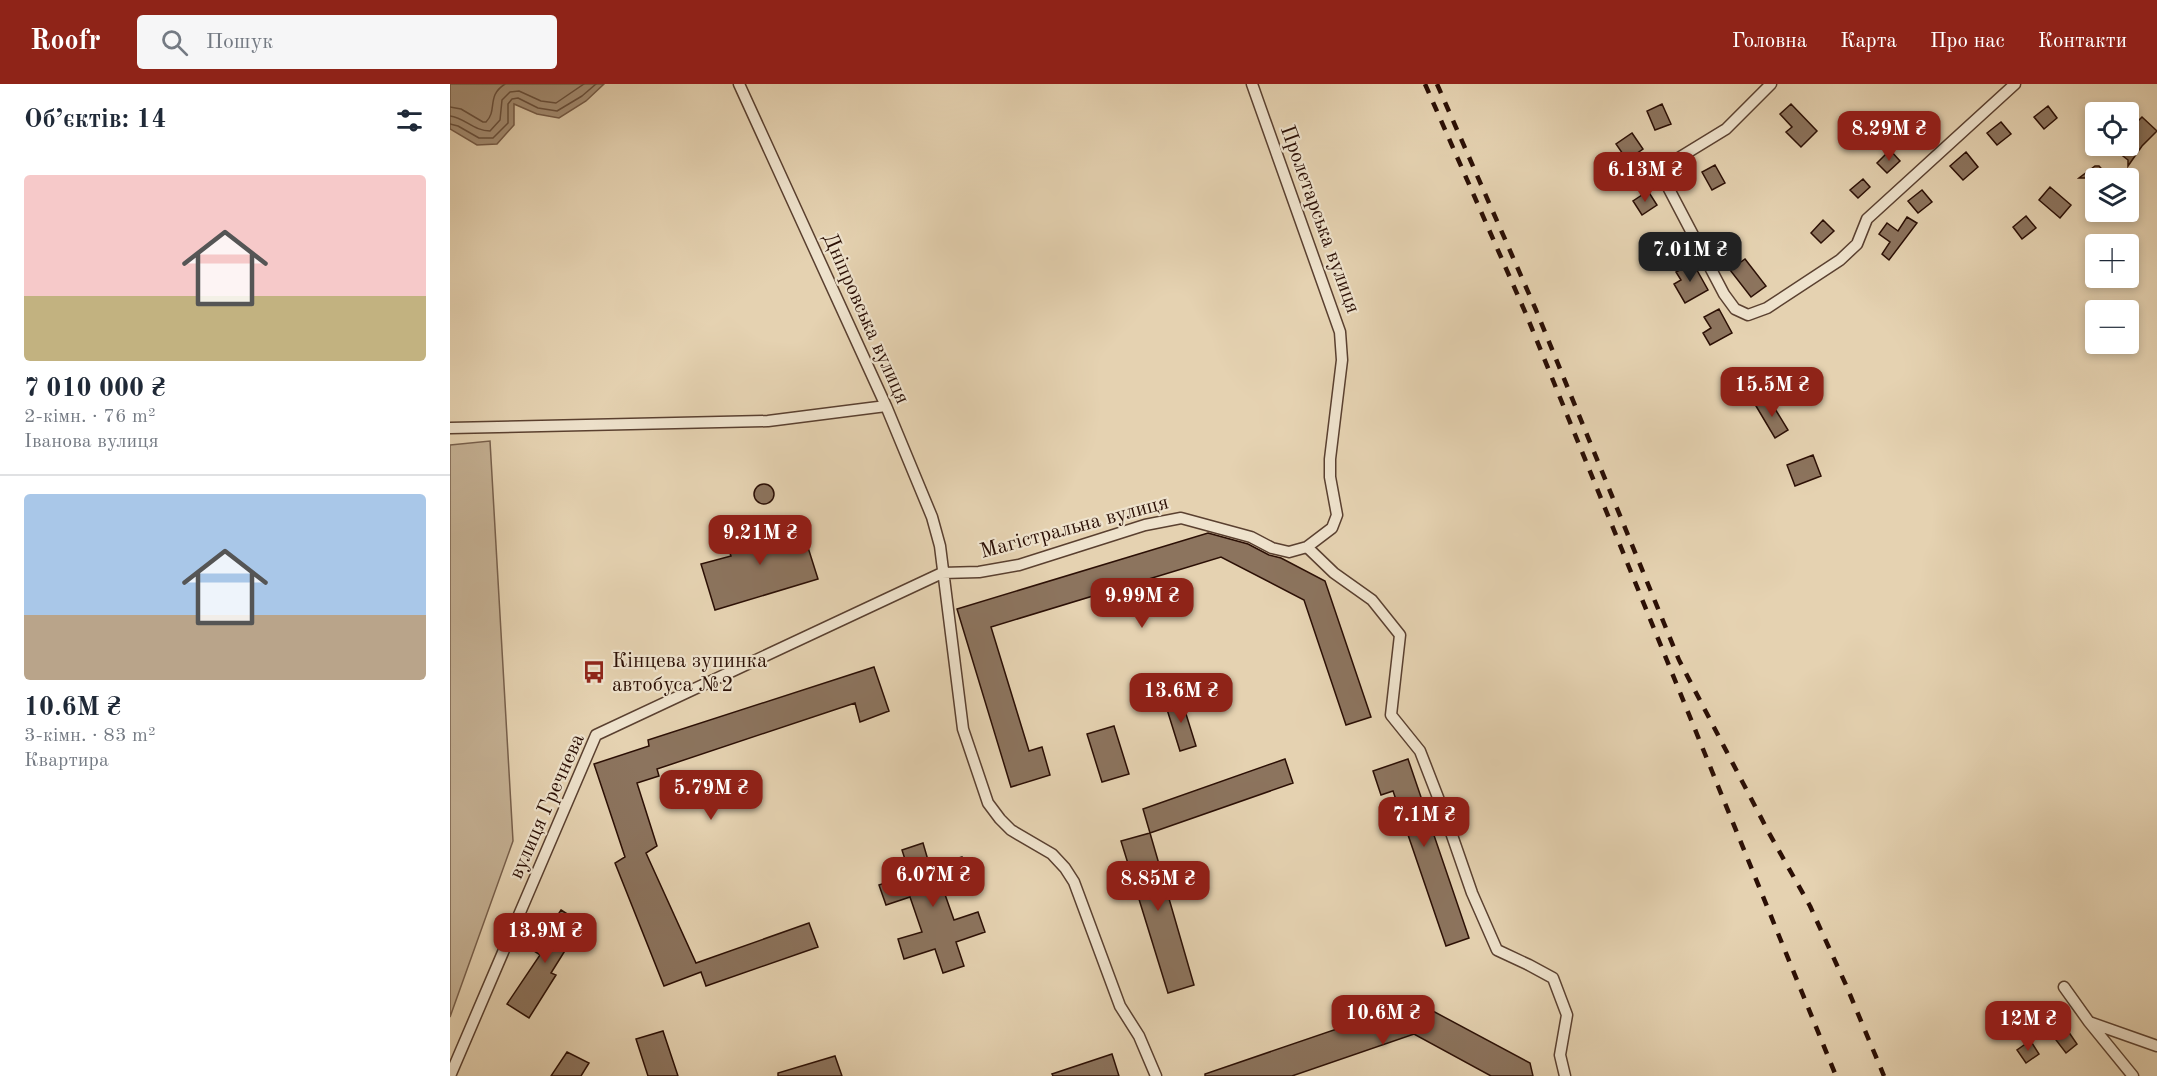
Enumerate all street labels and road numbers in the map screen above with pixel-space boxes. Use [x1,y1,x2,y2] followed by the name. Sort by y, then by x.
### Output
[1276,123,1363,316] street label: Пролетарська вулиця
[818,230,913,407] street label: Дніпровська вулиця
[978,492,1171,563] street label: Магістральна вулиця
[506,731,589,882] street label: вулиця Гречнева

